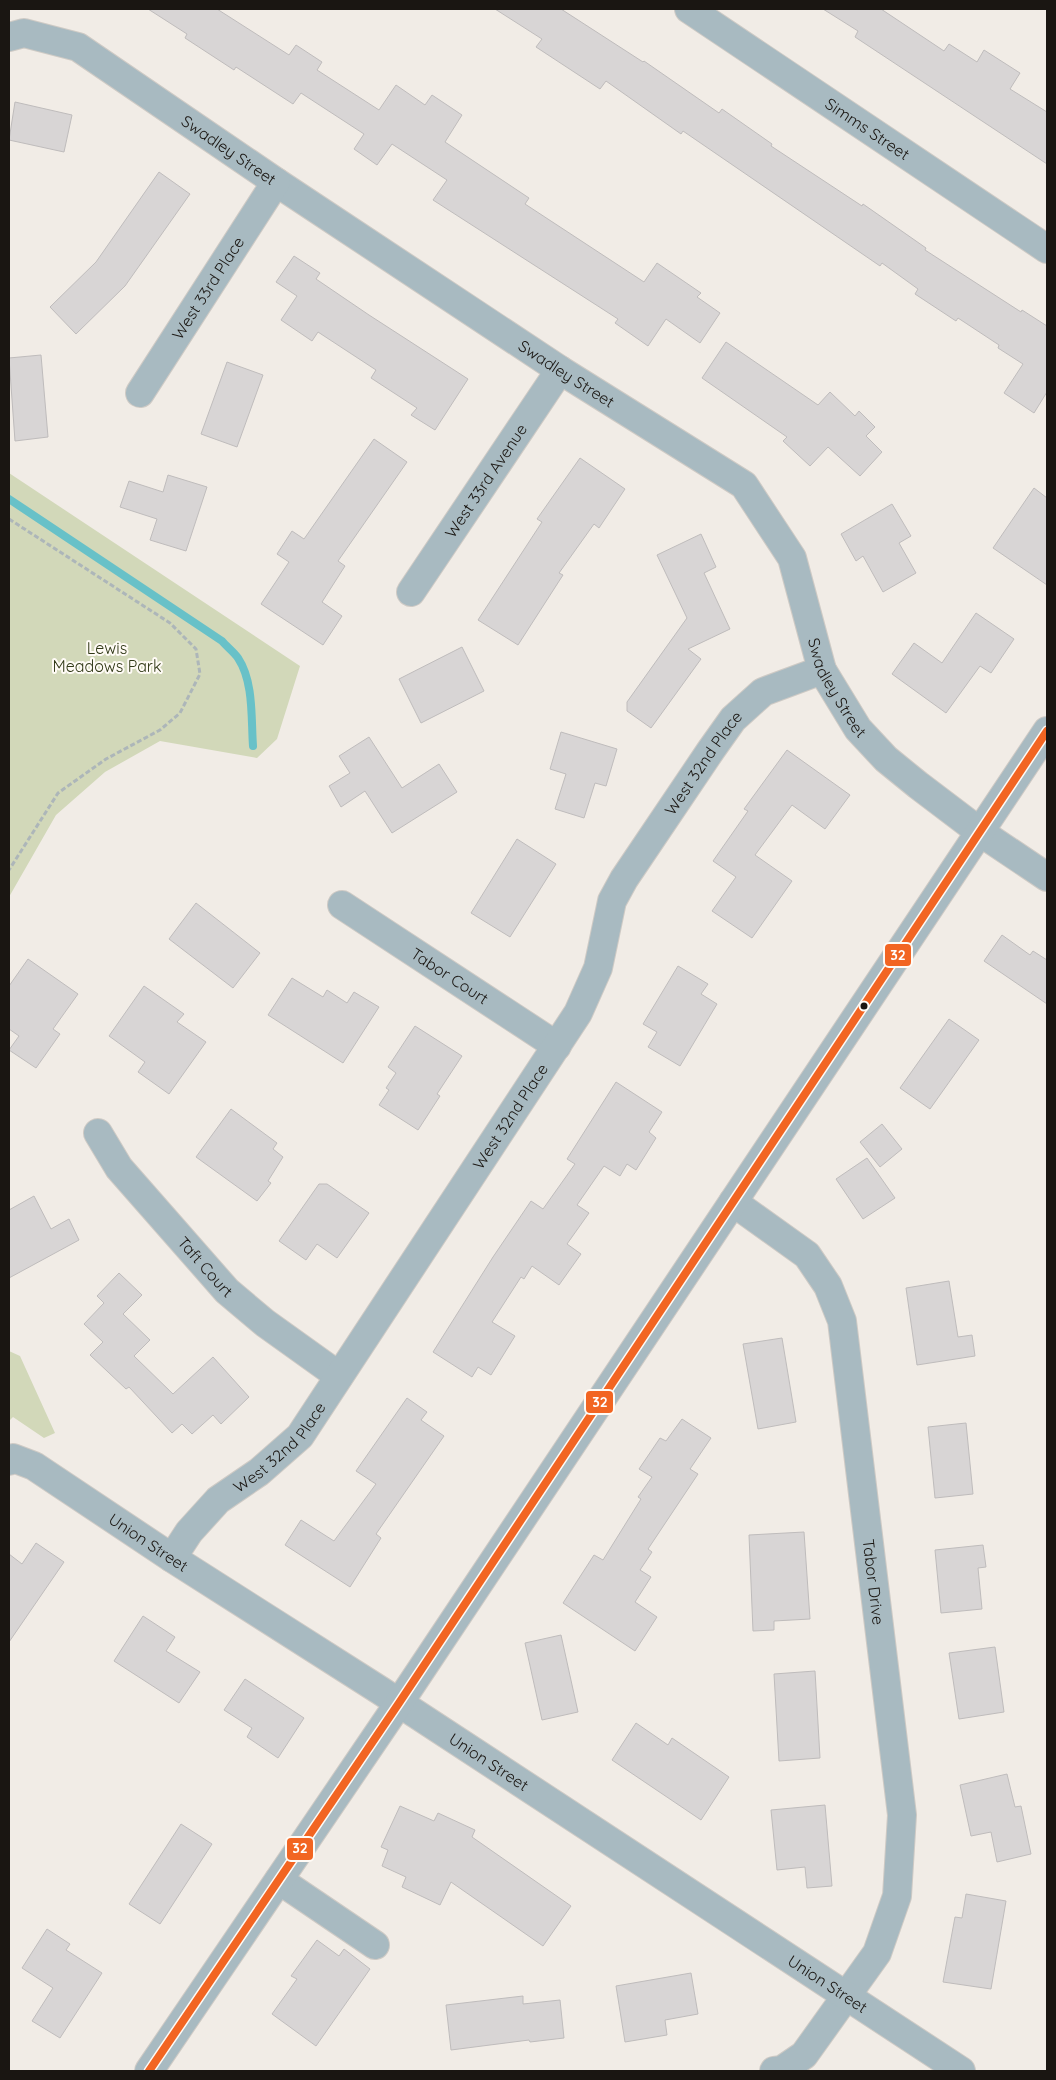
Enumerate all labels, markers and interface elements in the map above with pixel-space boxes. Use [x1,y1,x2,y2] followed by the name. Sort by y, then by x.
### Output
[822,93,914,164] street label: Simms Street
[178,111,280,189] street label: Swadley Street
[167,233,248,343] street label: West 33rd Place
[515,335,618,412] street label: Swadley Street
[440,420,531,542] street label: West 33rd Avenue
[804,636,871,742] street label: Swadley Street
[52,638,162,676] park label: Lewis Meadows Park
[660,706,746,819] street label: West 32nd Place
[407,943,492,1008] street label: Tabor Court
[884,943,912,967] line badge: 32
[890,946,906,964] text: 32
[859,1001,869,1011] unlabelled marker
[468,1060,552,1173] street label: West 32nd Place
[174,1232,237,1302] street label: Taft Court
[585,1390,614,1414] line badge: 32
[592,1393,608,1411] text: 32
[229,1398,330,1497] street label: West 32nd Place
[105,1509,192,1576] street label: Union Street
[859,1538,889,1626] street label: Tabor Drive
[445,1728,532,1795] street label: Union Street
[286,1837,314,1861] line badge: 32
[292,1839,308,1857] text: 32
[784,1950,871,2017] street label: Union Street

